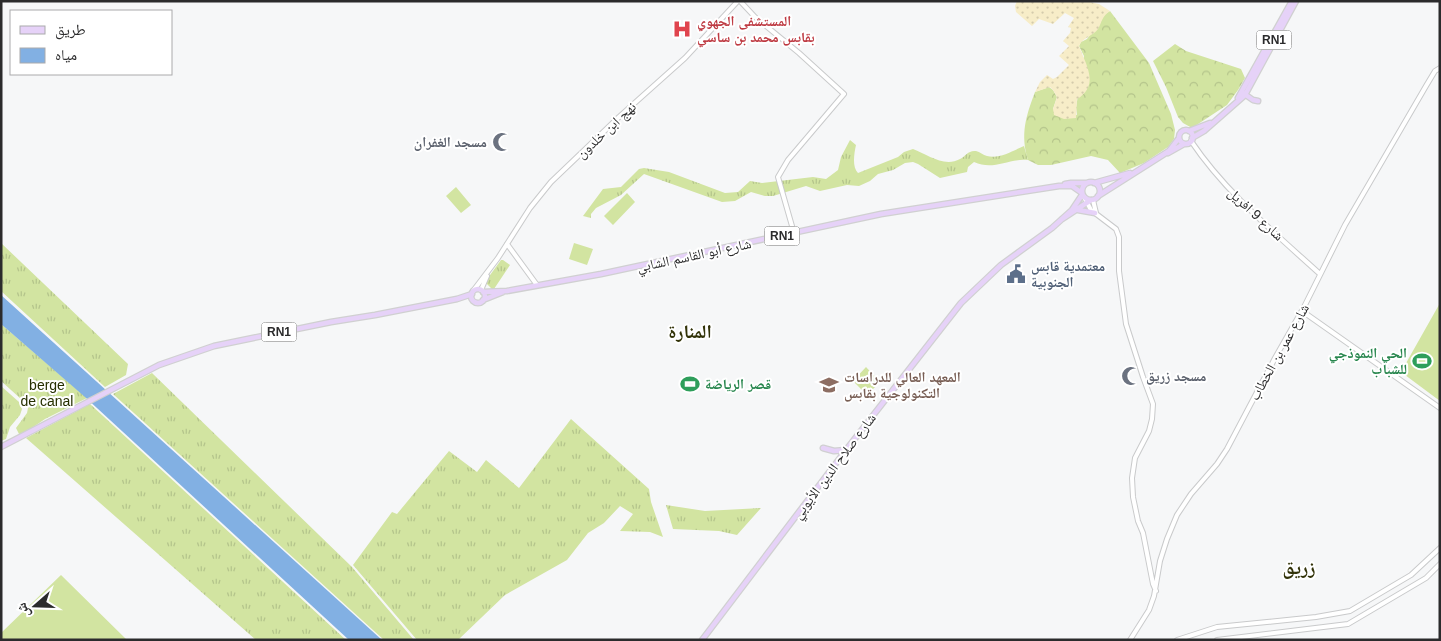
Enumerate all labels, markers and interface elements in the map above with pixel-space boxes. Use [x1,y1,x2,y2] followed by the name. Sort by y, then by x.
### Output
[10,10,172,75] legend
[697,13,815,48] place label: المستشفى الجهوي بقابس محمد بن ساسي
[671,18,693,40] hospital icon: المستشفى الجهوي بقابس محمد بن ساسي
[55,21,86,40] text: طريق
[1256,30,1292,50] road number: RN1
[55,46,77,63] text: مياه
[573,98,640,163] street label: نهج ابن خلدون
[491,131,513,153] mosque icon: مسجد الغفران
[414,134,487,151] place label: مسجد الغفران
[1224,184,1287,245] street label: شارع 9 افريل
[764,227,800,246] road number: RN1
[635,235,753,278] street label: شارع أبو القاسم الشابي
[1031,258,1105,291] place label: معتمدية قابس الجنوبية
[1005,263,1027,285] public building icon: معتمدية قابس الجنوبية
[1246,301,1314,404] street label: شارع عمر بن الخطاب
[668,321,712,342] district label: المنارة
[262,322,296,342] road number: RN1
[1329,345,1407,378] place label: الحي النموذجي للشباب
[1411,350,1433,372] sports icon: الحي النموذجي للشباب
[1120,365,1142,387] mosque icon: مسجد زريق
[1146,368,1206,385] place label: مسجد زريق
[844,369,961,402] place label: المعهد العالي للدراسات التكنولوجية بقابس
[679,373,701,395] sports icon: قصر الرياضة
[818,374,840,396] school or university icon: المعهد العالي للدراسات التكنولوجية بقابس
[705,376,771,392] place label: قصر الرياضة
[21,377,73,409] park label: berge de canal
[789,410,882,524] street label: شارع صلاح الدين الأيوبي
[1283,557,1315,579] district label: زريق
[10,581,60,631] north arrow
[13,600,34,620] text: ش

